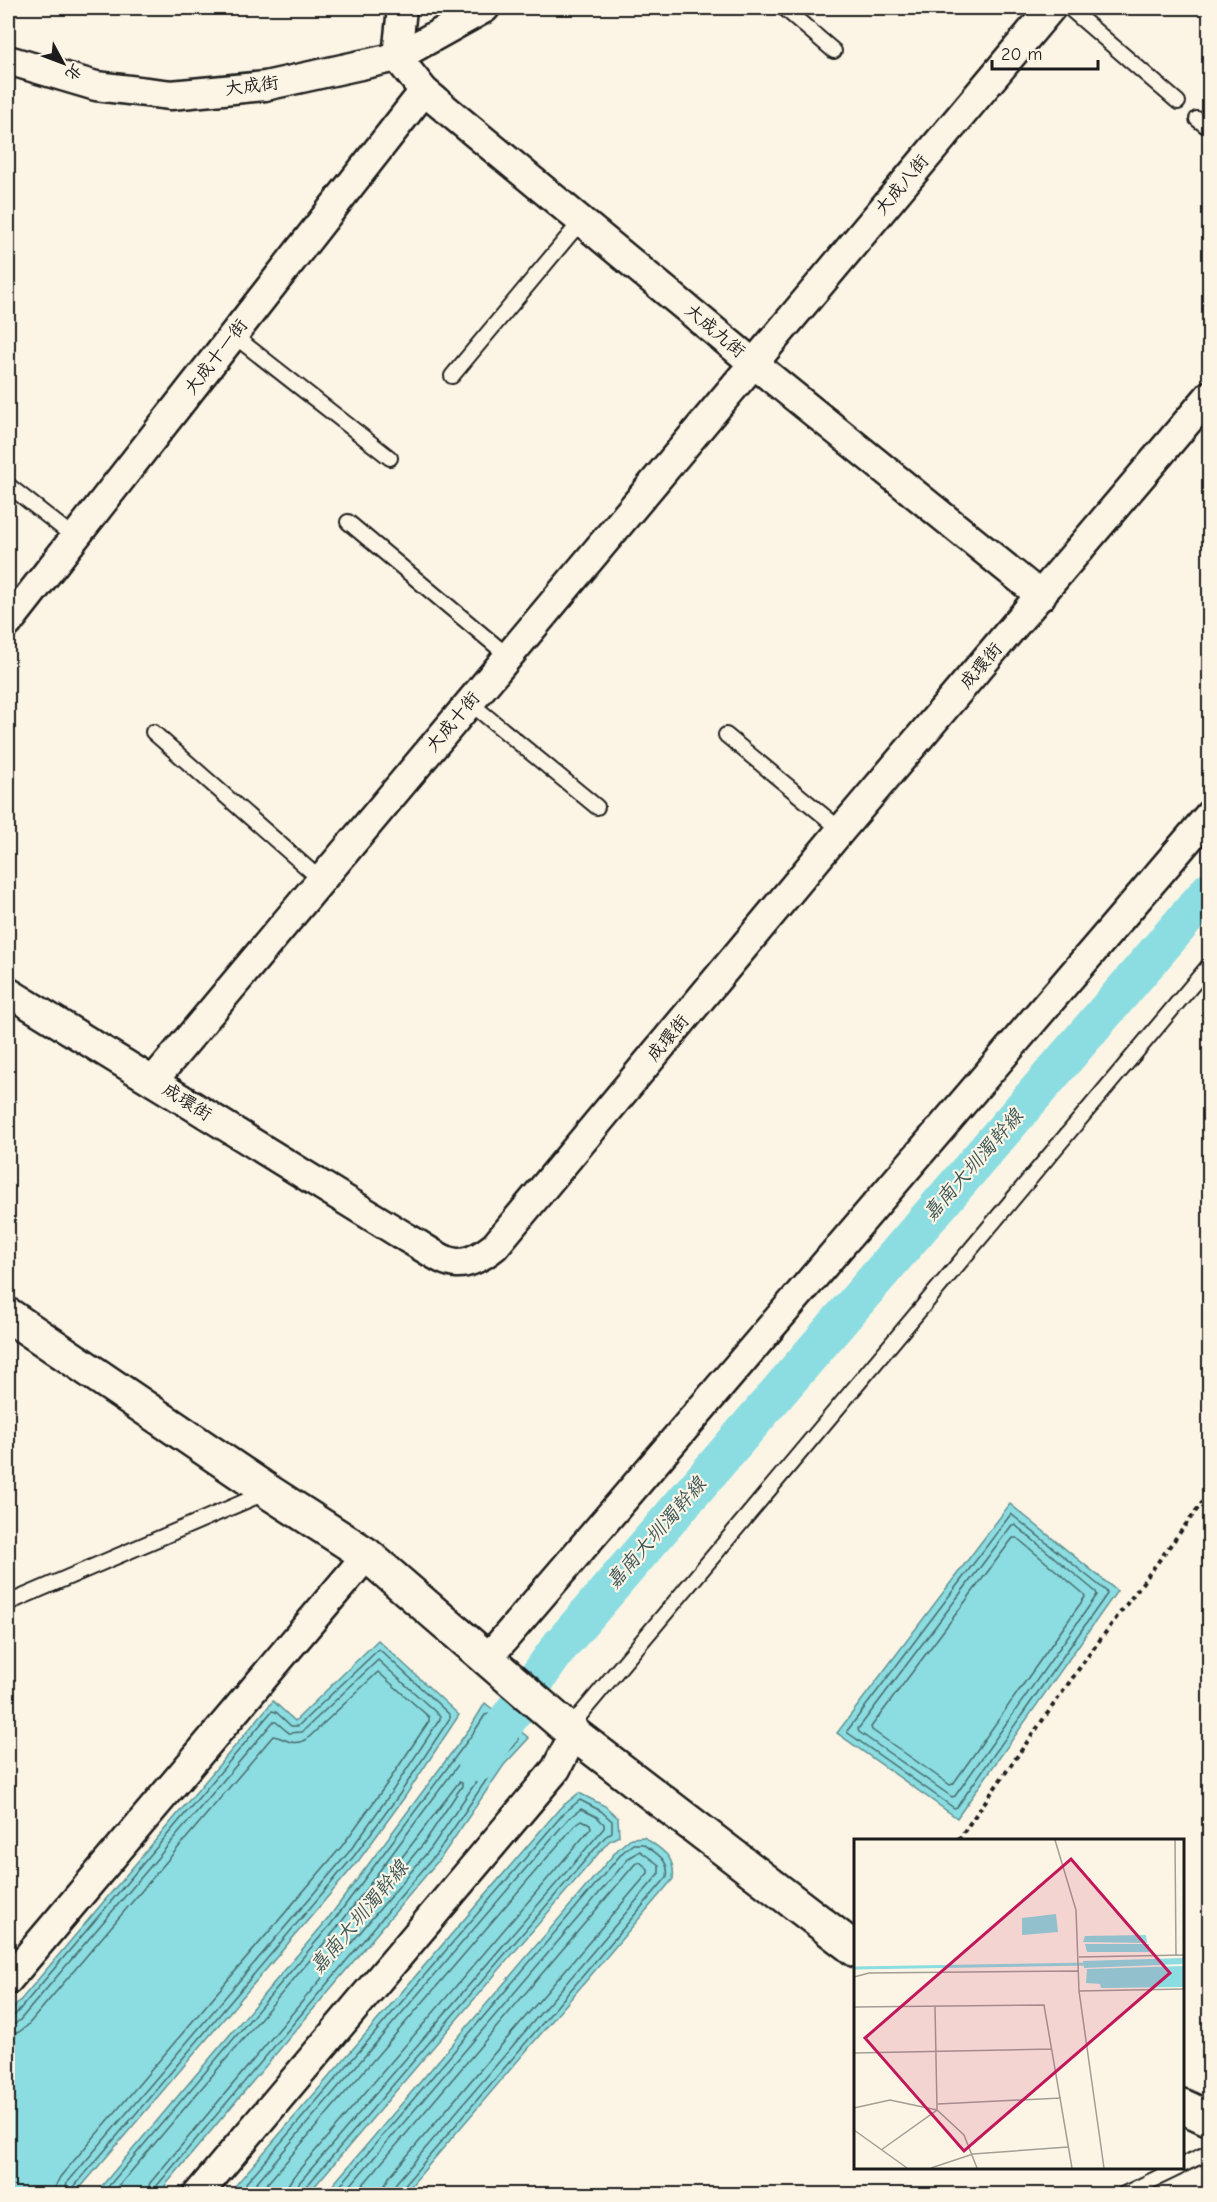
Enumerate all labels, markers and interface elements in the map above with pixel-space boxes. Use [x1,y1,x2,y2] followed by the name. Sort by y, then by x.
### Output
[33,33,93,93] north arrow
[992,33,1098,71] scale bar
[1001,44,1042,65] text: 20 m
[62,60,86,84] text: 北
[224,72,280,100] street label: 大成街
[871,151,933,219] street label: 大成八街
[681,300,749,362] street label: 大成九街
[180,315,252,399] street label: 大成十一街
[955,639,1007,693] street label: 成環街
[422,688,484,756] street label: 大成十街
[643,1011,693,1065] street label: 成環街
[159,1079,215,1125] street label: 成環街
[918,1104,1028,1225] water label: 嘉南大圳濁幹線
[601,1472,711,1593] water label: 嘉南大圳濁幹線
[854,1839,1184,2169] inset map
[305,1855,413,1978] water label: 嘉南大圳濁幹線

